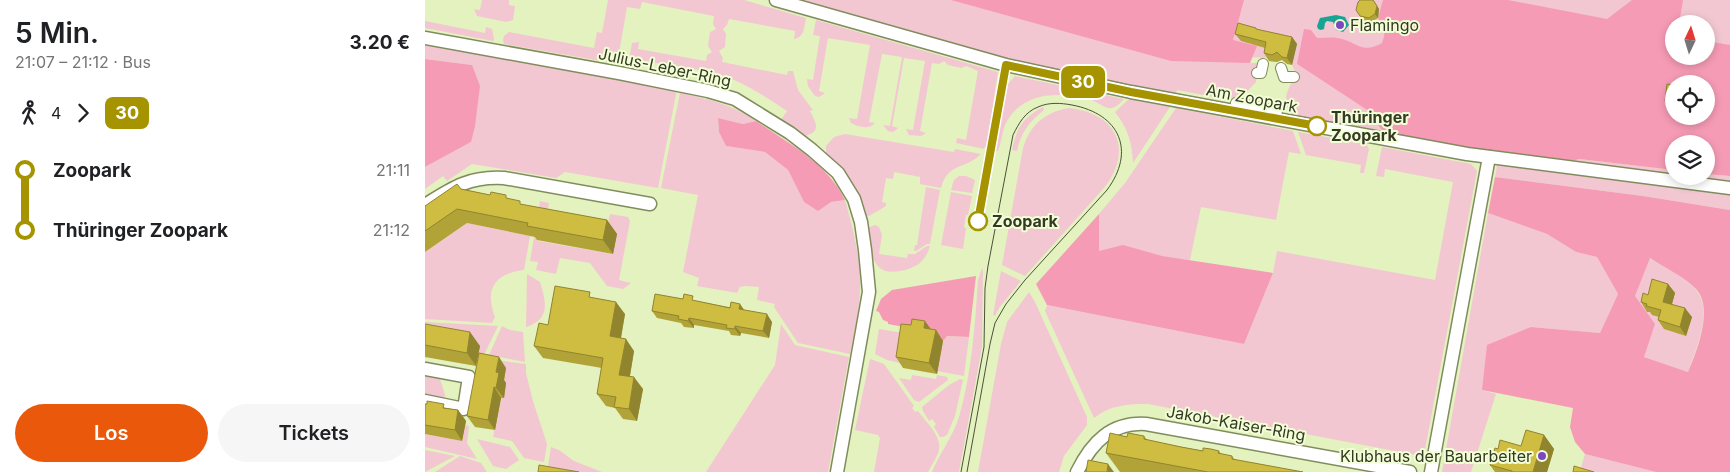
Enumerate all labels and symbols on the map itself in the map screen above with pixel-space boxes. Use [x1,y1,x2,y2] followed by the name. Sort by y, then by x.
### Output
[1350,15,1419,35] place label: Flamingo
[1665,15,1715,65] north arrow
[1334,19,1346,31] marker: Flamingo
[597,43,733,91] street label: Julius-Leber-Ring
[1061,66,1105,98] line badge: 30
[1205,79,1300,117] street label: Am Zoopark
[1331,107,1409,145] place label: Thüringer Zoopark
[1307,116,1327,136] marker: Thüringer Zoopark
[968,211,988,231] marker: Zoopark
[992,211,1059,231] place label: Zoopark
[1165,401,1307,445] street label: Jakob-Kaiser-Ring
[1340,446,1532,466] place label: Klubhaus der Bauarbeiter
[1536,450,1548,462] marker: Klubhaus der Bauarbeiter

